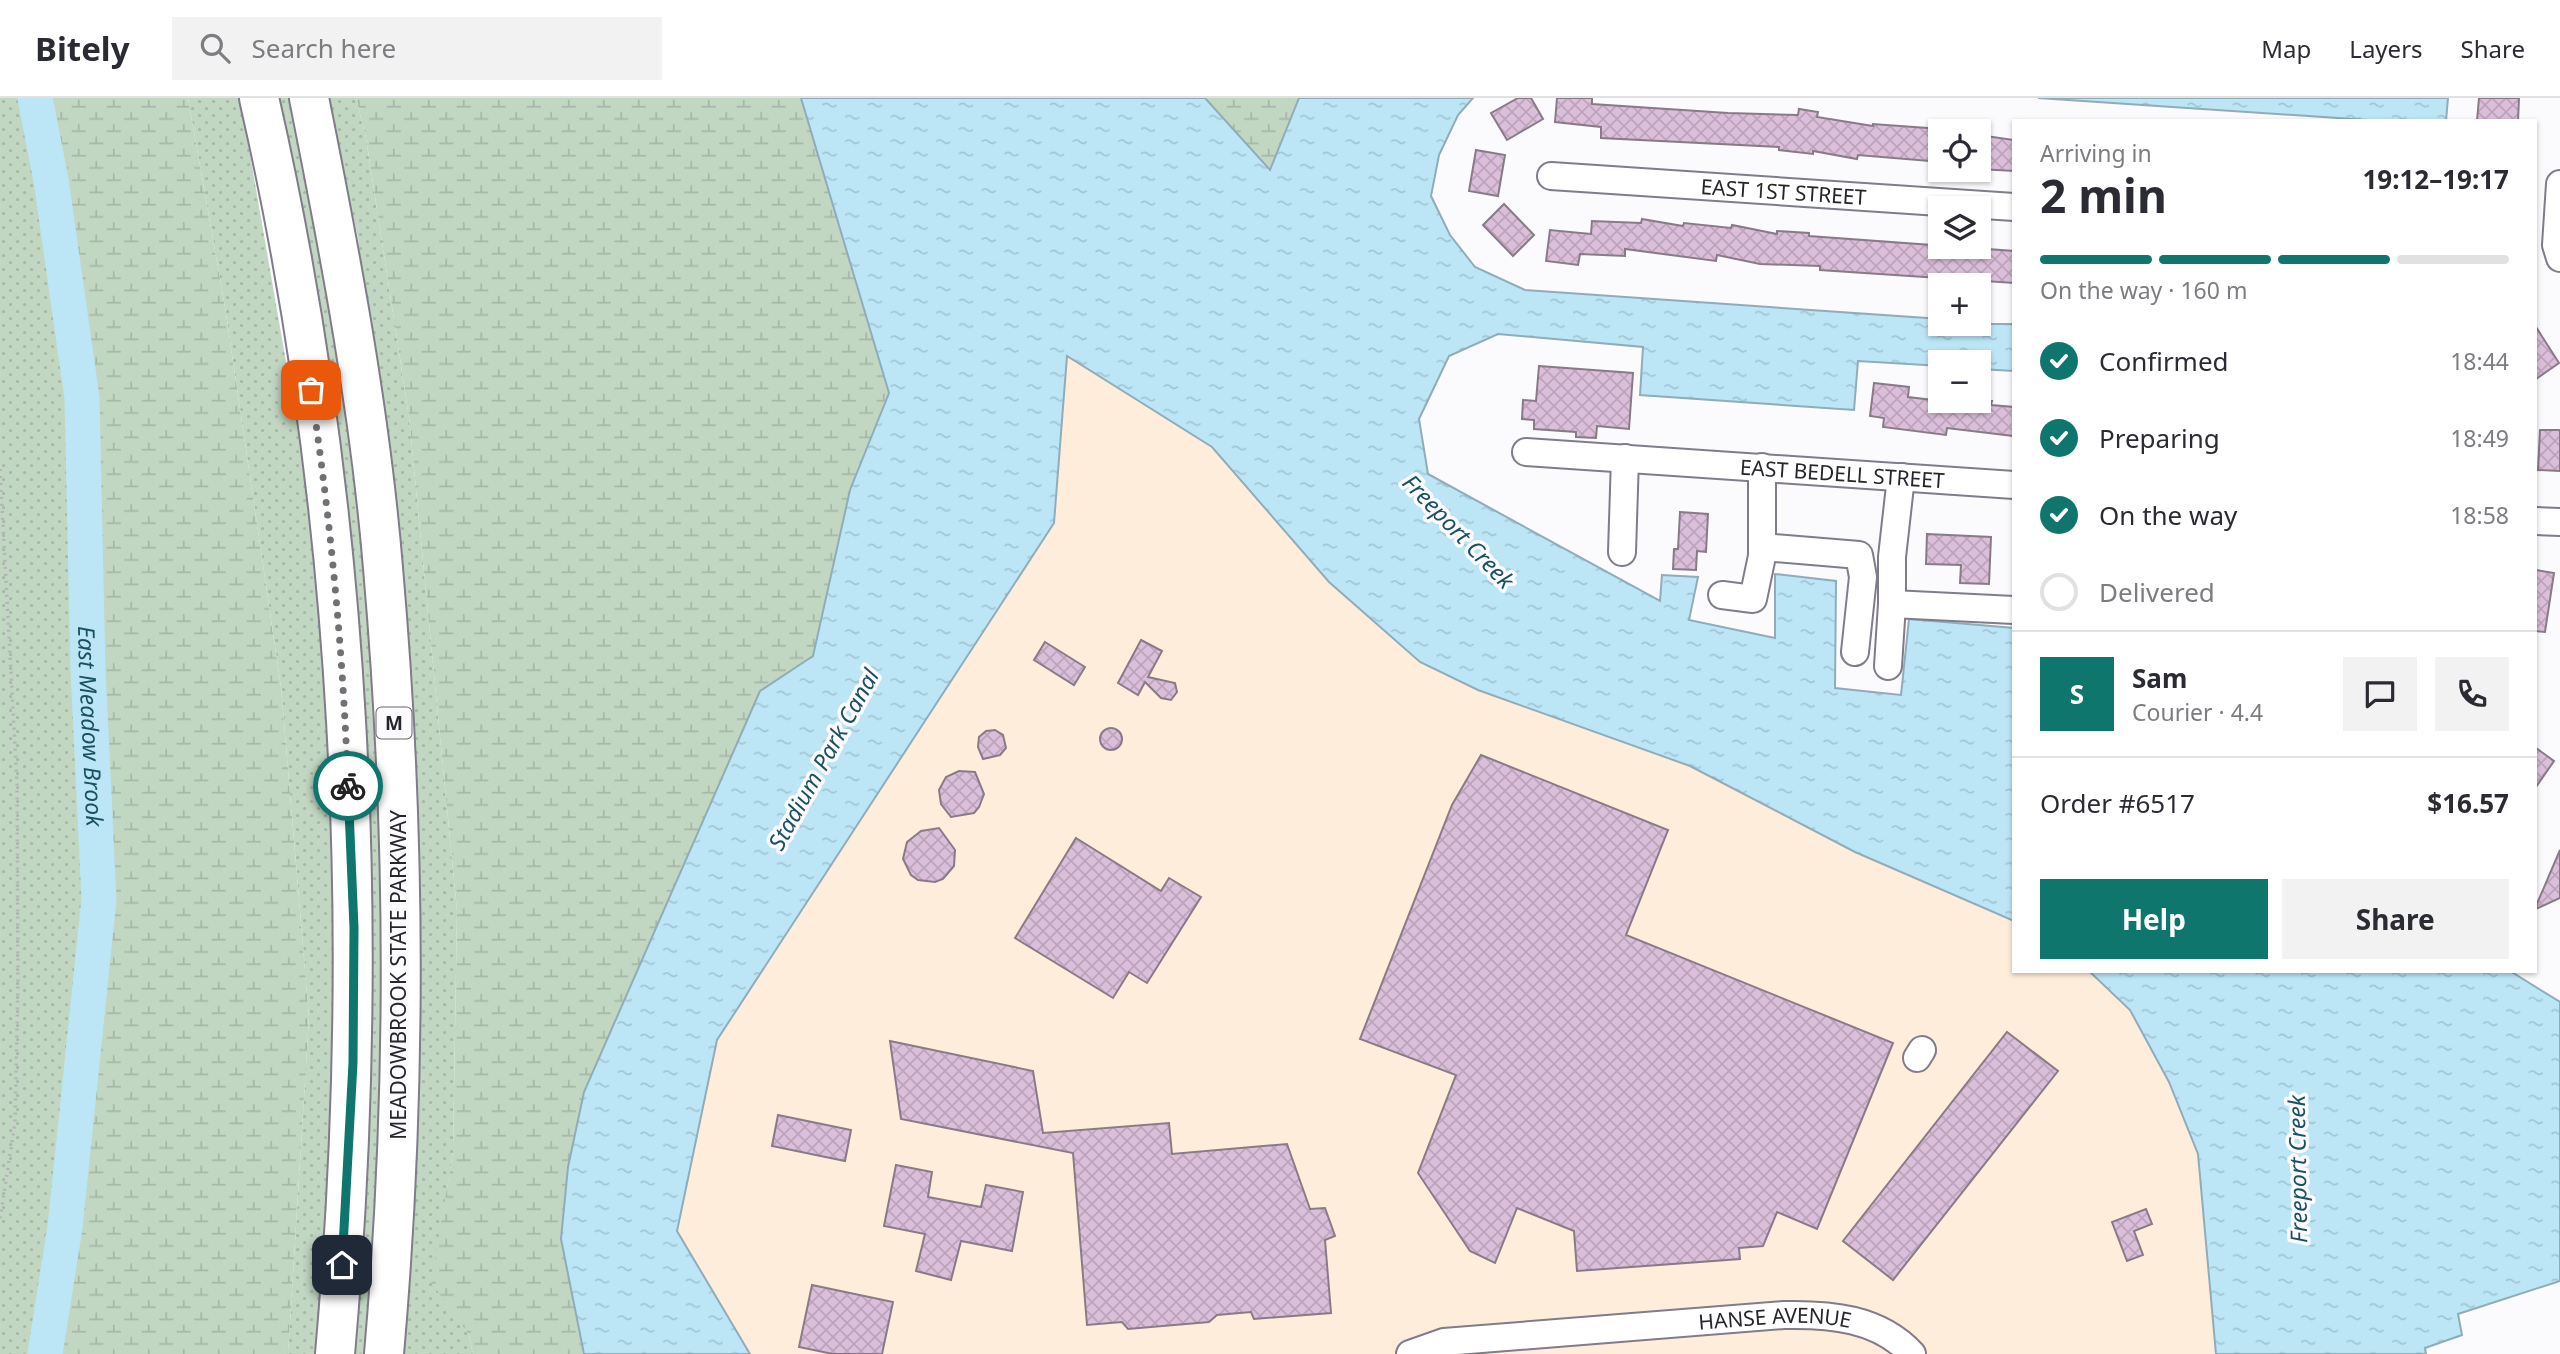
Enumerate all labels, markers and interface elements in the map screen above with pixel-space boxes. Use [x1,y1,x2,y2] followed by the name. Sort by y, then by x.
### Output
[172,17,662,80] search box
[35,26,130,71] text: Bitely
[196,29,234,67] icon: search
[252,30,396,66] text: Search here
[2261,32,2311,65] text: Map
[2349,32,2423,65] text: Layers
[2461,32,2525,65] text: Share
[1928,119,1991,413] map controls
[1928,119,1991,182] button: locate
[2040,137,2152,169] text: Arriving in
[2362,161,2509,197] text: 19:12–19:17
[2040,164,2167,226] text: 2 min
[1700,172,1867,211] street label: EAST 1ST STREET
[1928,196,1991,259] button: layers
[1928,273,1991,336] button: +
[2040,274,2247,306] text: On the way · 160 m
[2040,342,2078,380] icon: check
[2099,343,2229,379] text: Confirmed
[2450,345,2509,377] text: 18:44
[1928,350,1991,413] button: −
[281,360,341,420] pin
[292,371,330,409] icon: bag
[2040,419,2078,457] icon: check
[2099,420,2220,456] text: Preparing
[2450,422,2509,454] text: 18:49
[1739,453,1946,494] street label: EAST BEDELL STREET
[1396,467,1523,597] water label: Freeport Creek
[2040,496,2078,534] icon: check
[2099,497,2237,533] text: On the way
[2450,499,2509,531] text: 18:58
[2099,574,2215,610] text: Delivered
[71,626,112,829] water label: East Meadow Brook
[2343,657,2417,731] button: chat
[2435,657,2509,731] button: phone
[2132,660,2187,696] text: Sam
[760,662,887,855] water label: Stadium Park Canal
[2070,676,2084,712] text: S
[2132,696,2263,728] text: Courier · 4.4
[376,708,412,738] road number: M
[313,751,383,821] courier
[329,767,367,805] icon: bike
[2040,785,2195,821] text: Order #6517
[2427,785,2509,821] text: $16.57
[384,810,412,1140] street label: MEADOWBROOK STATE PARKWAY
[2040,879,2268,959] button: Help
[2282,879,2509,959] button: Share
[2280,1093,2314,1243] water label: Freeport Creek
[312,1235,372,1295] pin
[323,1246,361,1284] icon: home
[1697,1301,1854,1336] street label: HANSE AVENUE

